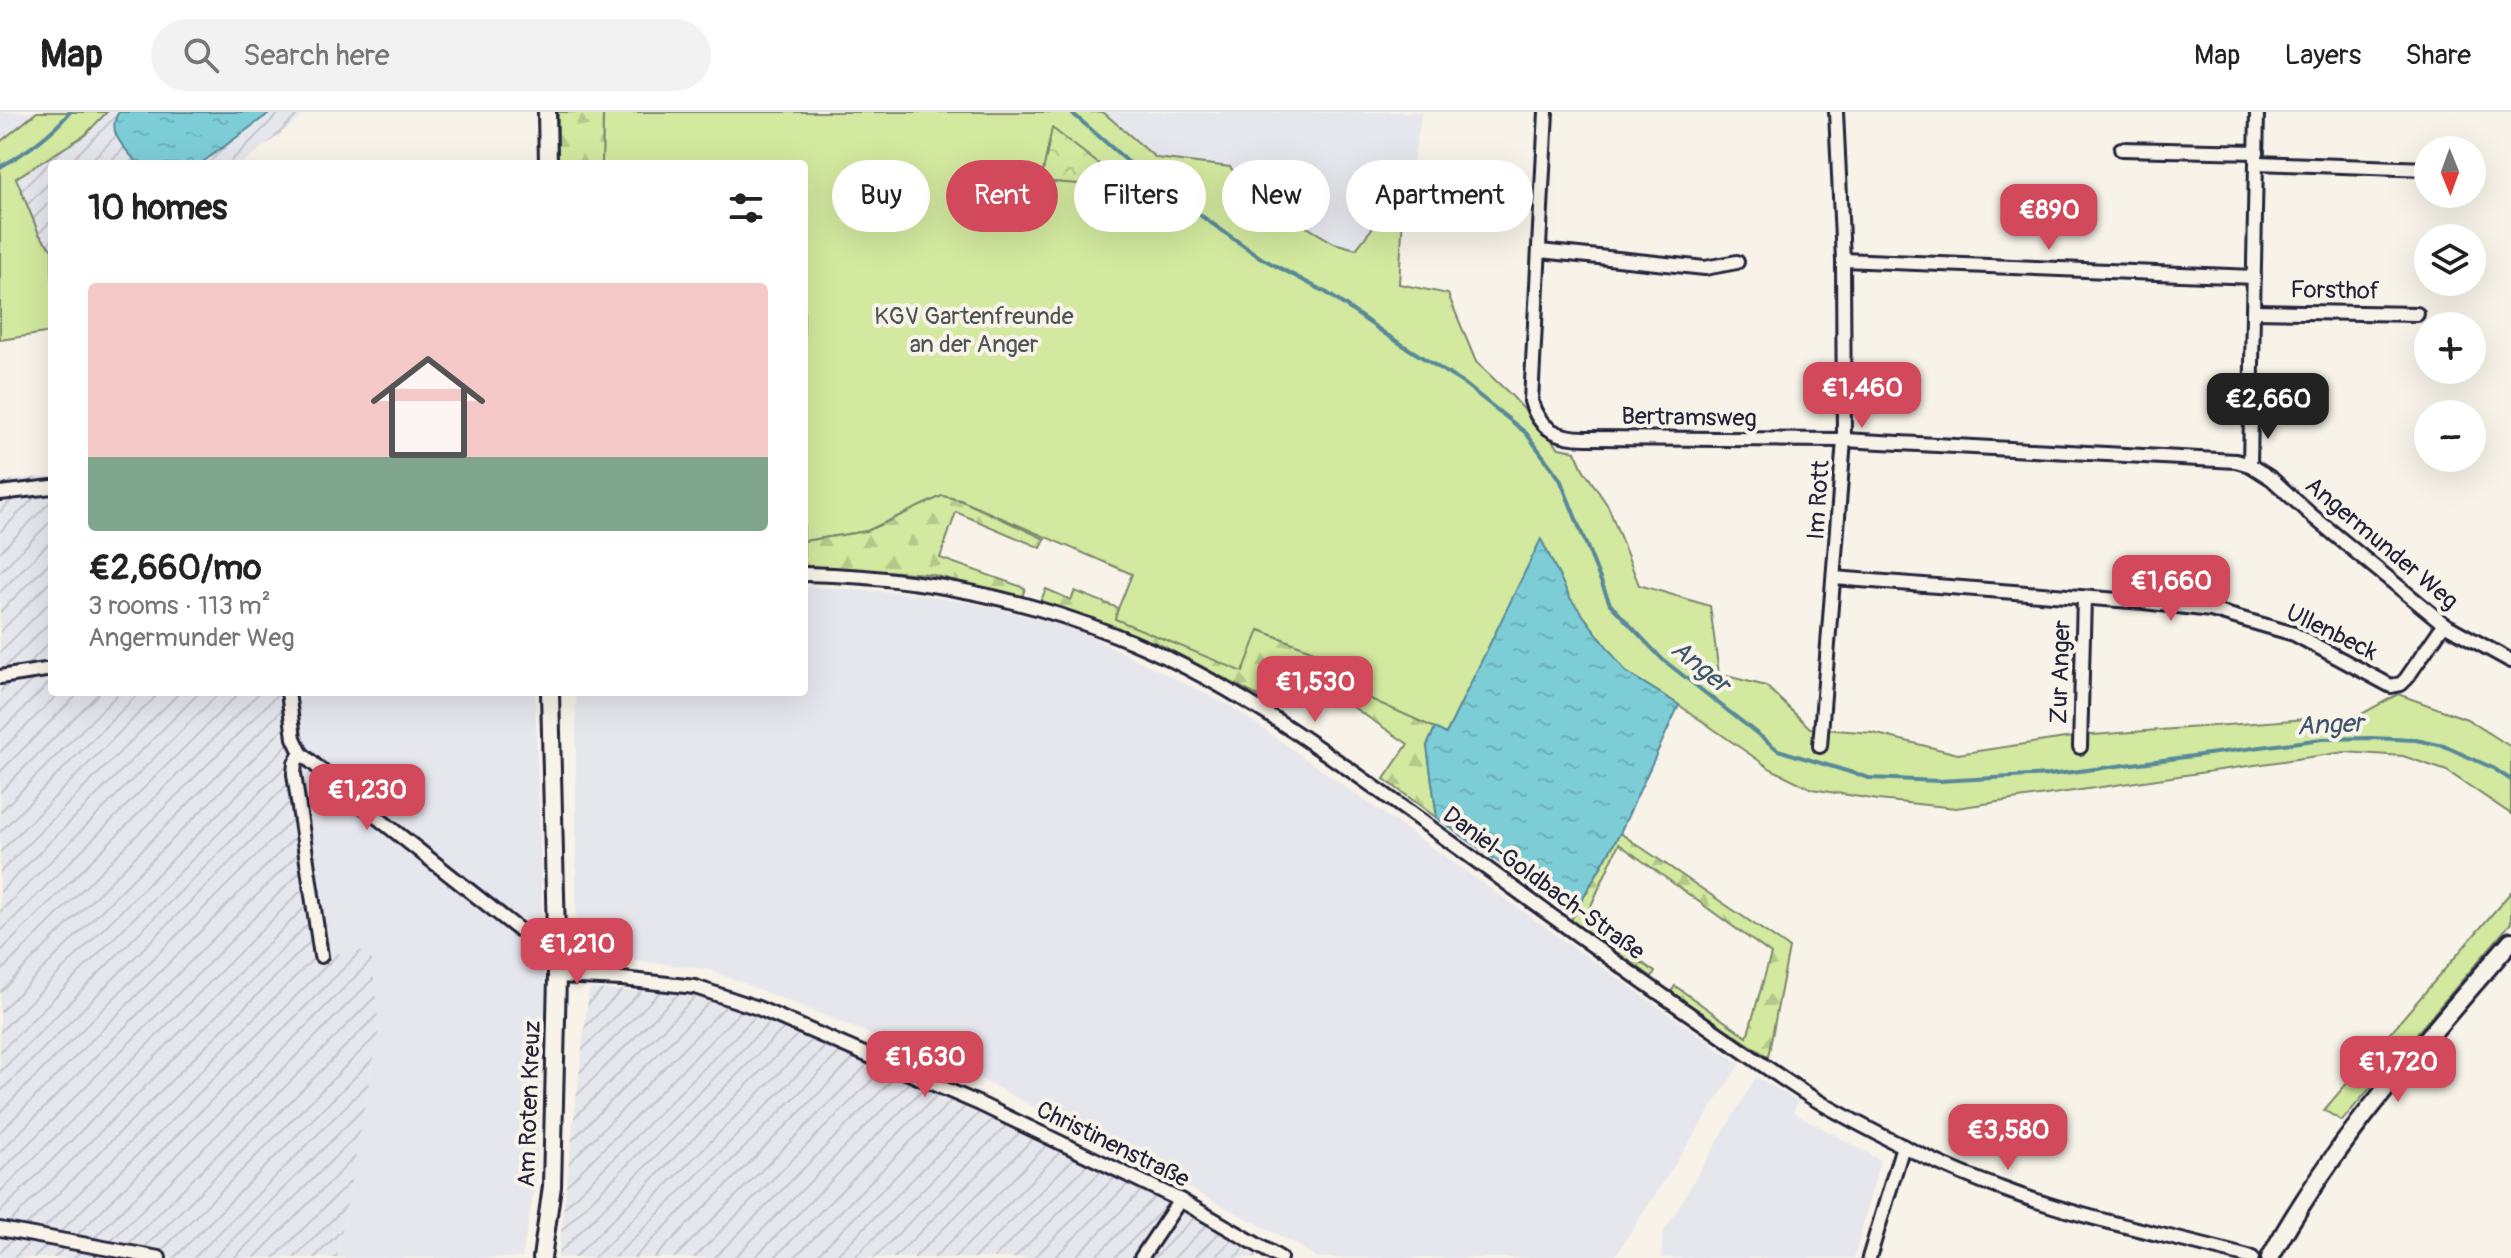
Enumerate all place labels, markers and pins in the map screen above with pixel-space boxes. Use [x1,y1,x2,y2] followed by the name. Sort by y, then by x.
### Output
[2002,184,2096,252] pin: €890
[1797,362,1927,430] pin: €1,460
[2203,373,2333,441] pin: €2,660
[2106,555,2236,623] pin: €1,660
[1250,656,1380,724] pin: €1,530
[302,764,432,832] pin: €1,230
[512,918,642,986] pin: €1,210
[860,1031,990,1099] pin: €1,630
[2333,1036,2463,1104] pin: €1,720
[1943,1104,2073,1172] pin: €3,580

